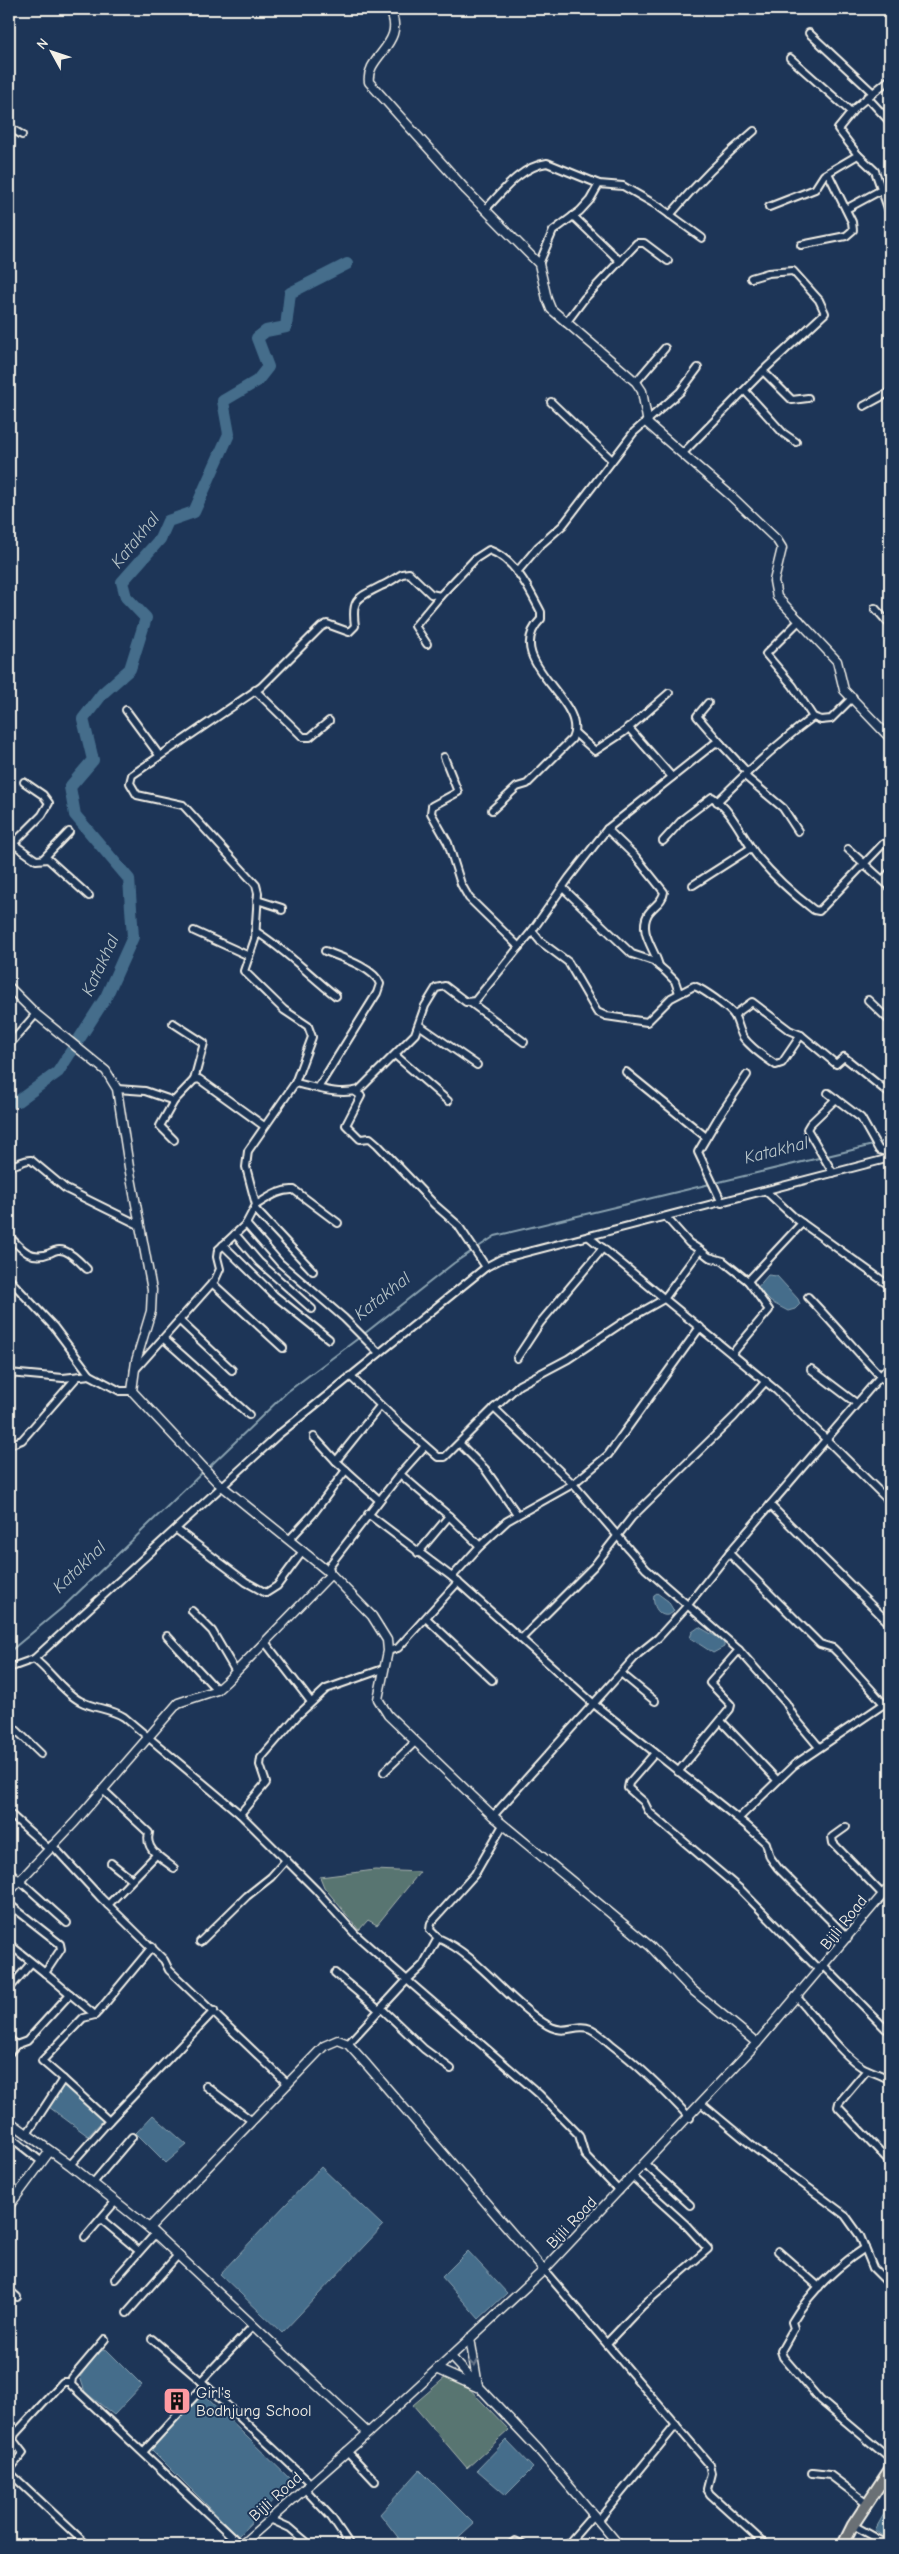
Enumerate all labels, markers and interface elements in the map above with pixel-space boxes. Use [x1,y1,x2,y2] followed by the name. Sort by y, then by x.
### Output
[28,28,78,78] north arrow
[33,35,52,53] text: N
[107,507,165,572] water label: Katakhal
[77,930,124,999] water label: Katakhal
[742,1132,811,1169] water label: Katakhal
[350,1267,415,1325] water label: Katakhal
[48,1536,111,1598] water label: Katakhal
[817,1892,871,1953] street label: Bijli Road
[543,2193,601,2252] street label: Bijli Road
[469,2359,479,2367] one-way arrow
[196,2384,312,2420] place label: Girl's Bodhjung School
[162,2386,192,2416] building icon: Girl's Bodhjung School
[246,2469,306,2525] street label: Bijli Road

